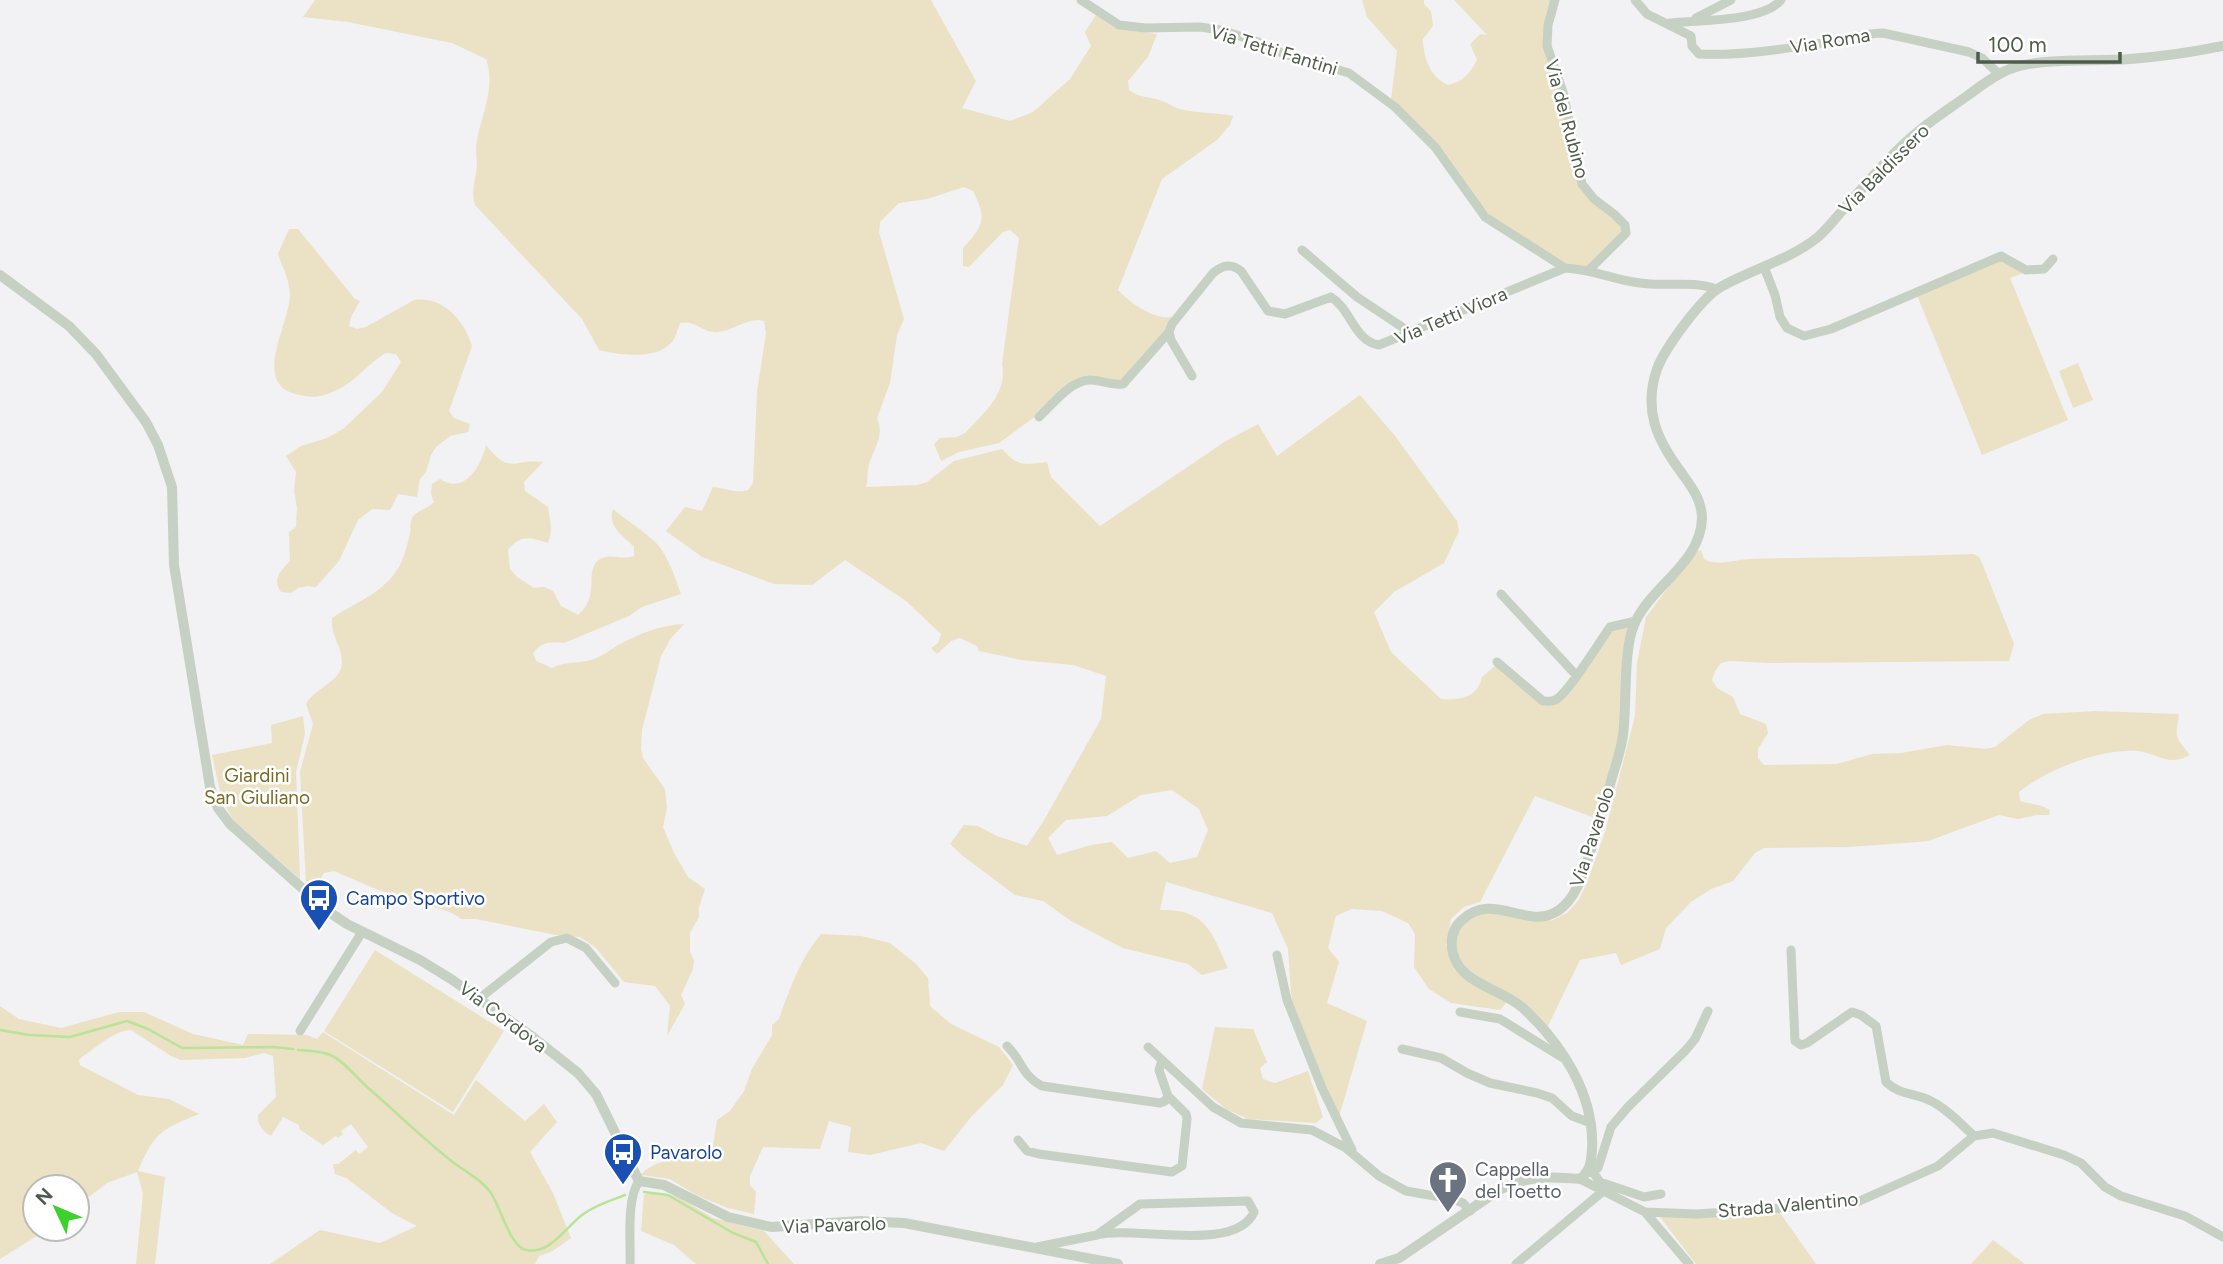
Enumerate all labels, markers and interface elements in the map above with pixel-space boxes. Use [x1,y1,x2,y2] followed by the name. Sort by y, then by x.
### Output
[1207,20,1341,80] street label: Via Tetti Fantini
[1978,21,2120,65] scale bar
[1788,23,1872,59] street label: Via Roma
[1988,32,2047,57] text: 100 m
[1540,57,1594,181] street label: Via del Rubino
[1834,119,1934,219] street label: Via Baldissero
[1391,282,1511,350] street label: Via Tetti Viora
[204,764,310,809] park label: Giardini San Giuliano
[1565,784,1619,890] street label: Via Pavarolo
[298,877,340,932] bus stop icon: Campo Sportivo
[346,887,485,910] place label: Campo Sportivo
[454,976,552,1058] street label: Via Cordova
[602,1131,644,1186] bus stop icon: Pavarolo
[650,1141,722,1164] place label: Pavarolo
[1475,1158,1561,1203] place label: Cappella del Toetto
[1427,1159,1469,1214] church icon: Cappella del Toetto
[21,1173,91,1243] north arrow
[31,1183,58,1210] text: N
[1717,1187,1859,1223] street label: Strada Valentino
[781,1212,887,1238] street label: Via Pavarolo

